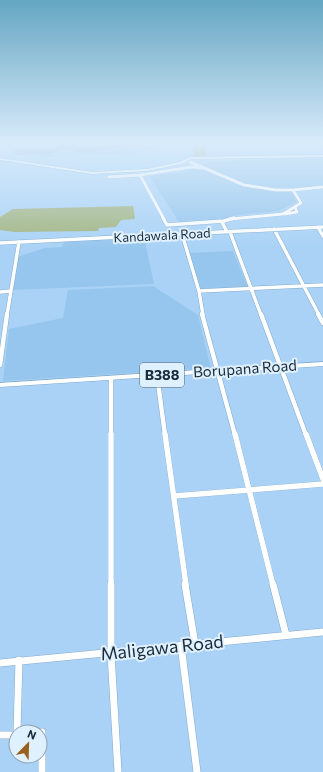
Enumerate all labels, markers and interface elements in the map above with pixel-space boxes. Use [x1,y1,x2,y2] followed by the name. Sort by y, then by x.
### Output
[113,224,211,246] street label: Kandawala Road
[192,355,297,381] street label: Borupana Road
[140,363,184,387] road number: B388
[99,630,225,664] street label: Maligawa Road
[8,724,48,764] north arrow
[26,727,38,742] text: N

